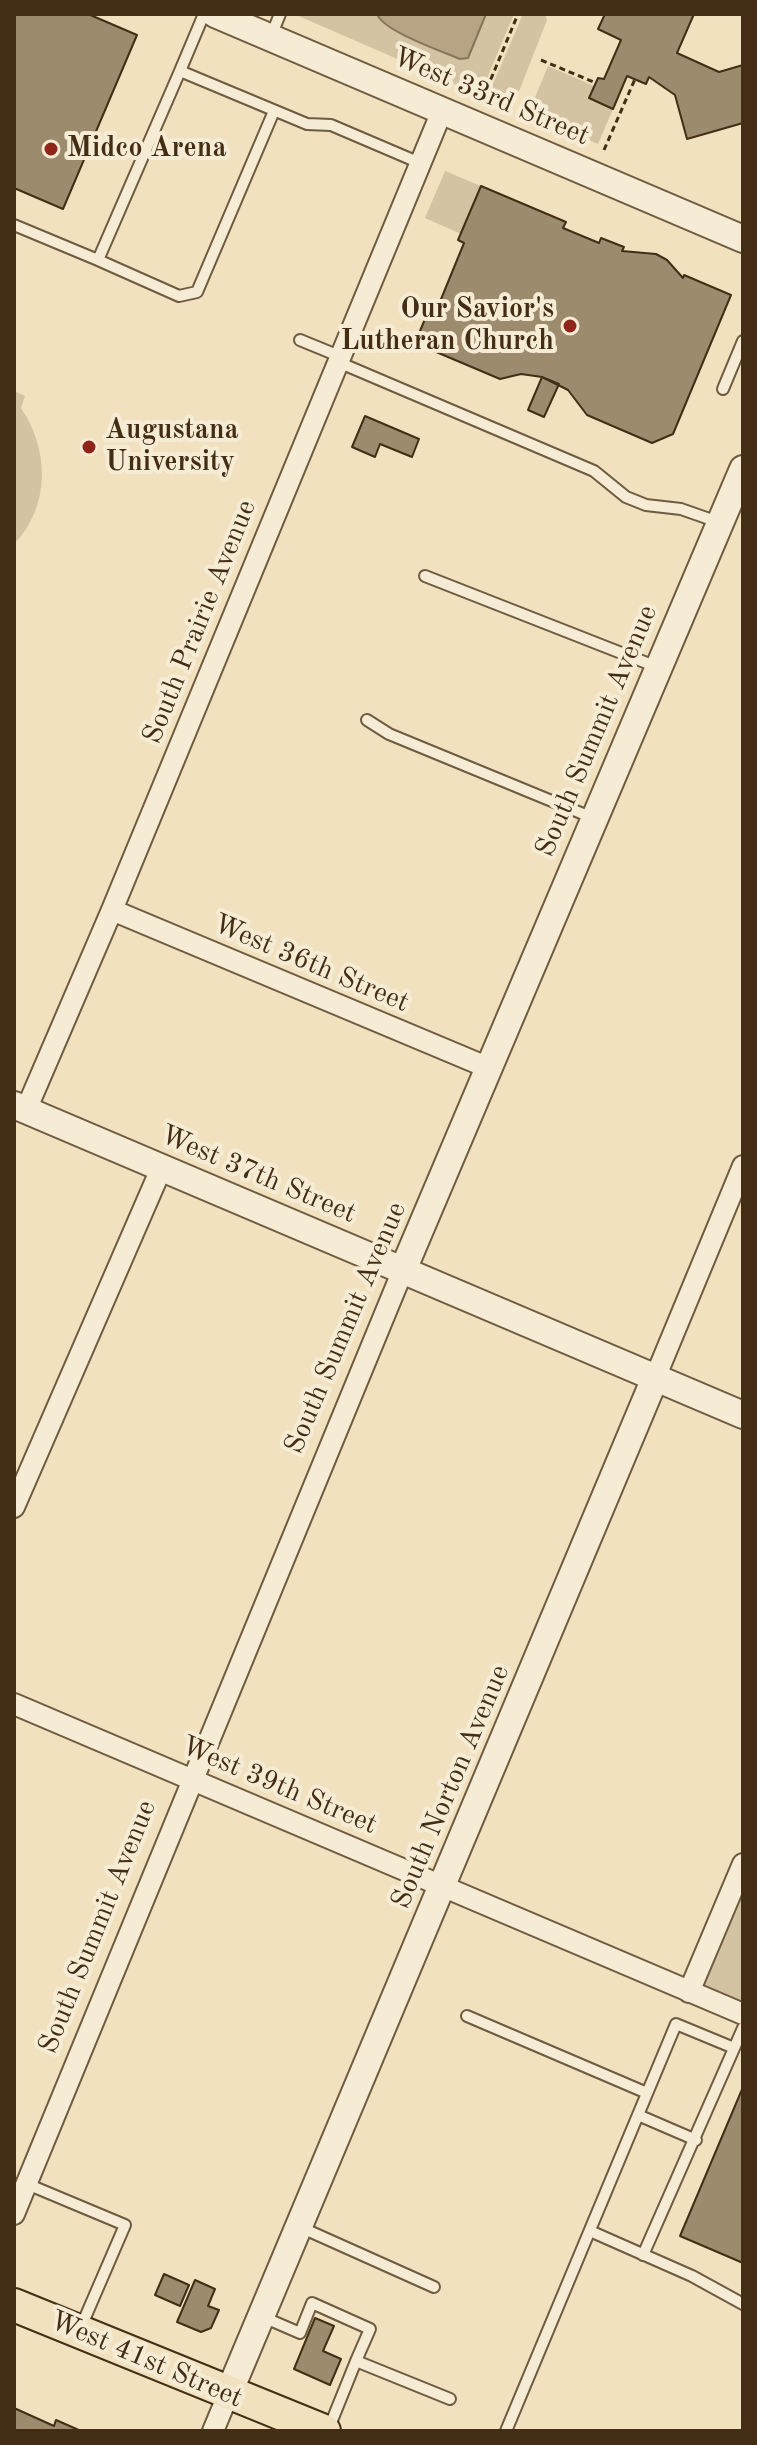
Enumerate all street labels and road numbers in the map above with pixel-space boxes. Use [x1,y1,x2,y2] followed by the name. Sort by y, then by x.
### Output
[388,40,594,154] street label: West 33rd Street
[136,495,264,749] street label: South Prairie Avenue
[529,600,665,862] street label: South Summit Avenue
[208,908,414,1020] street label: West 36th Street
[155,1119,361,1231] street label: West 37th Street
[278,1197,414,1459] street label: South Summit Avenue
[384,1660,518,1914] street label: South Norton Avenue
[176,1730,382,1842] street label: West 39th Street
[32,1796,164,2058] street label: South Summit Avenue
[44,2304,248,2416] street label: West 41st Street

